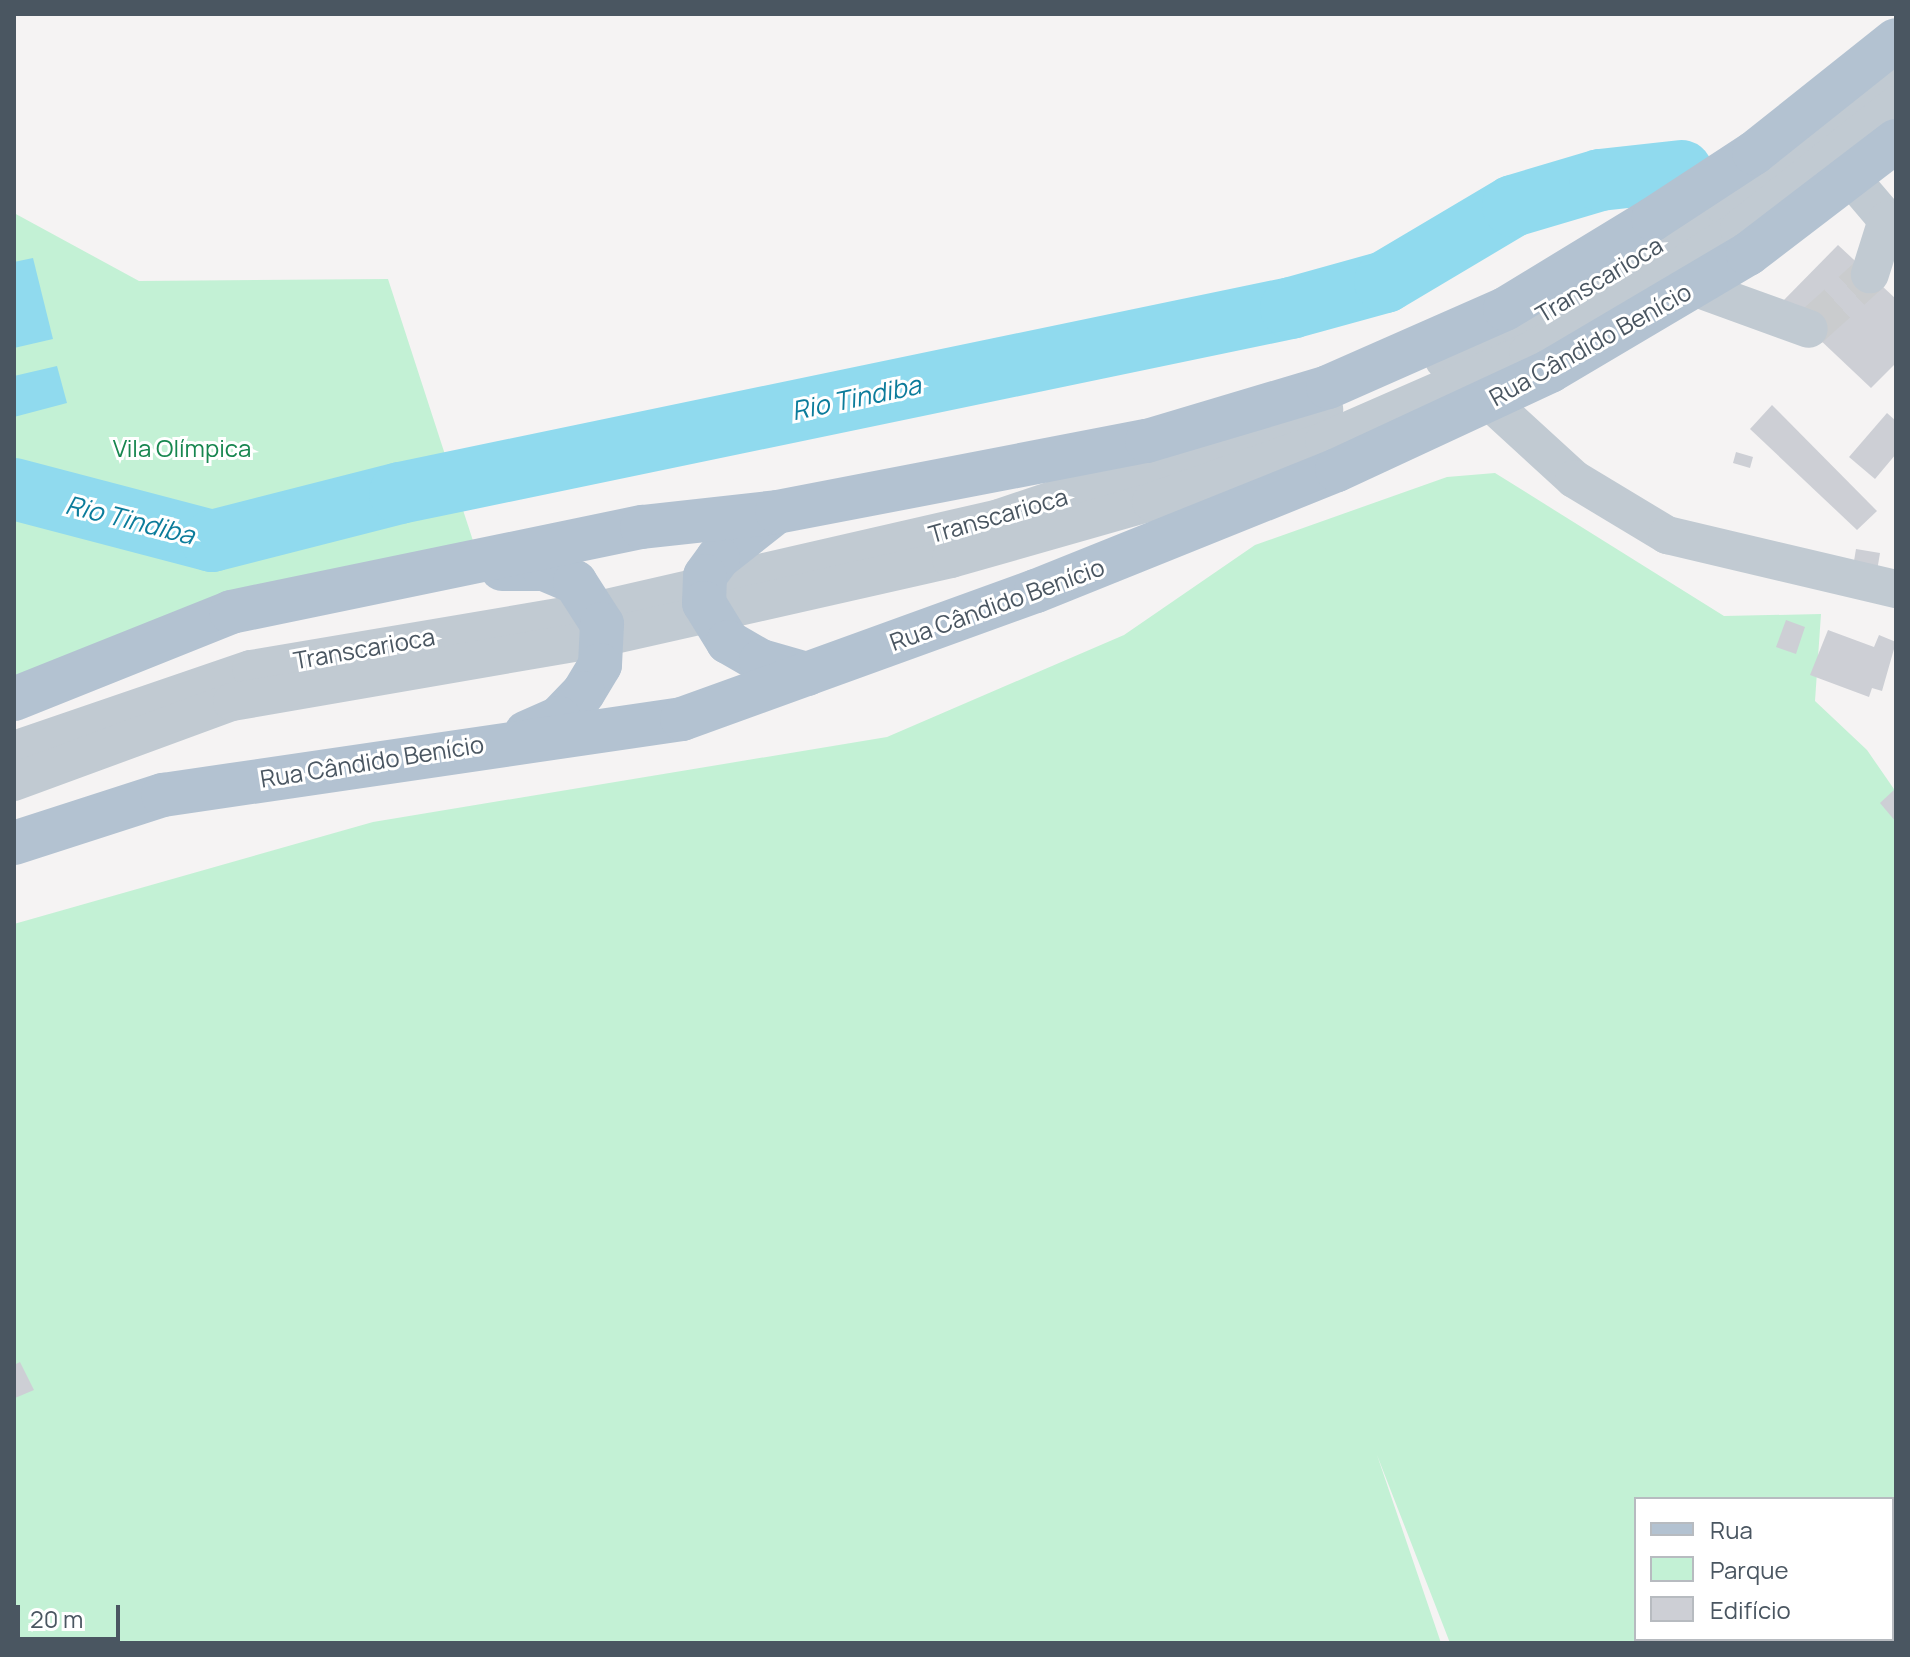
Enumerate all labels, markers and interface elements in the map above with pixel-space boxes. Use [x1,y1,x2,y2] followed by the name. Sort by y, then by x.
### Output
[1530,230,1668,328] street label: Transcarioca
[1484,277,1696,411] street label: Rua Cândido Benício
[789,369,923,427] water label: Rio Tindiba
[113,434,251,462] park label: Vila Olímpica
[925,481,1071,549] street label: Transcarioca
[63,489,197,551] water label: Rio Tindiba
[886,552,1108,656] street label: Rua Cândido Benício
[291,621,437,675] street label: Transcarioca
[258,729,486,793] street label: Rua Cândido Benício
[1634,1497,1894,1641] legend
[1710,1513,1753,1546] text: Rua
[1710,1553,1788,1586] text: Parque
[20,1589,124,1639] scale bar
[1710,1593,1791,1626] text: Edifício
[30,1602,83,1635] text: 20 m

